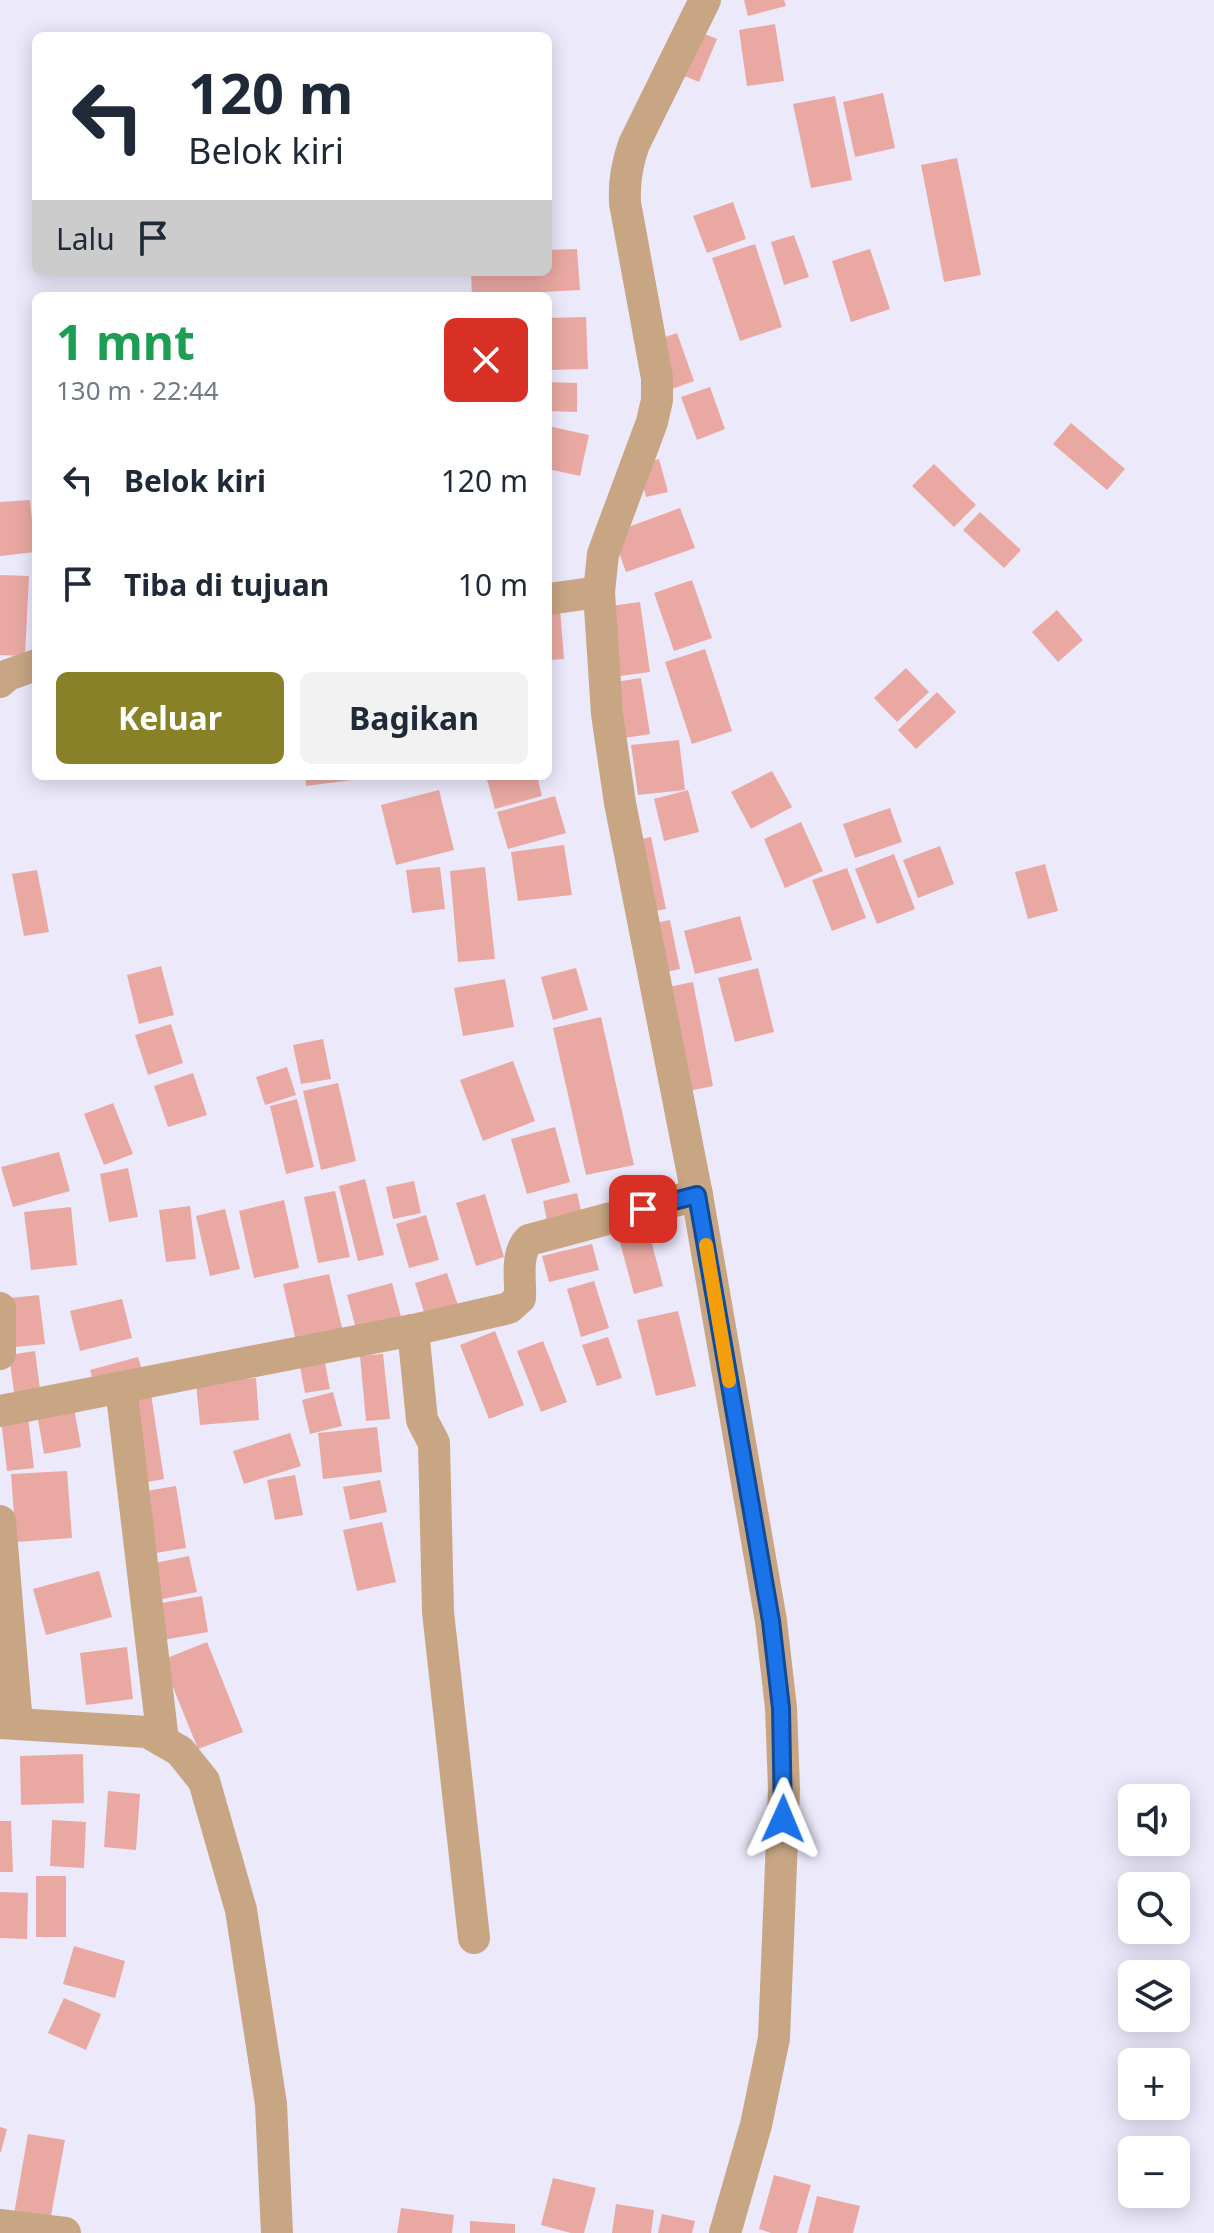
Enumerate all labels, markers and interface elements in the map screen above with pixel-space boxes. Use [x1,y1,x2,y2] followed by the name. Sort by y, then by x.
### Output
[188,54,353,130] text: 120 m
[56,64,160,168] icon: left
[188,126,344,175] text: Belok kiri
[131,216,175,260] icon: arrive
[56,218,115,259] text: Lalu
[56,309,195,374] text: 1 mnt
[444,318,528,402] button: close
[56,372,219,408] text: 130 m · 22:44
[56,458,100,502] icon: left
[124,460,266,501] text: Belok kiri
[441,460,528,501] text: 120 m
[56,562,100,606] icon: arrive
[124,564,329,605] text: Tiba di tujuan
[458,564,528,605] text: 10 m
[56,672,284,764] button: Keluar
[300,672,528,764] button: Bagikan
[609,1175,677,1243] pin
[621,1187,665,1231] icon: arrive
[741,1777,825,1861] position arrow
[1118,1784,1190,2208] map controls
[1118,1784,1190,1856] button: sound
[1118,1872,1190,1944] button: search
[1118,1960,1190,2032] button: layers
[1118,2048,1190,2120] button: +
[1118,2136,1190,2208] button: −

